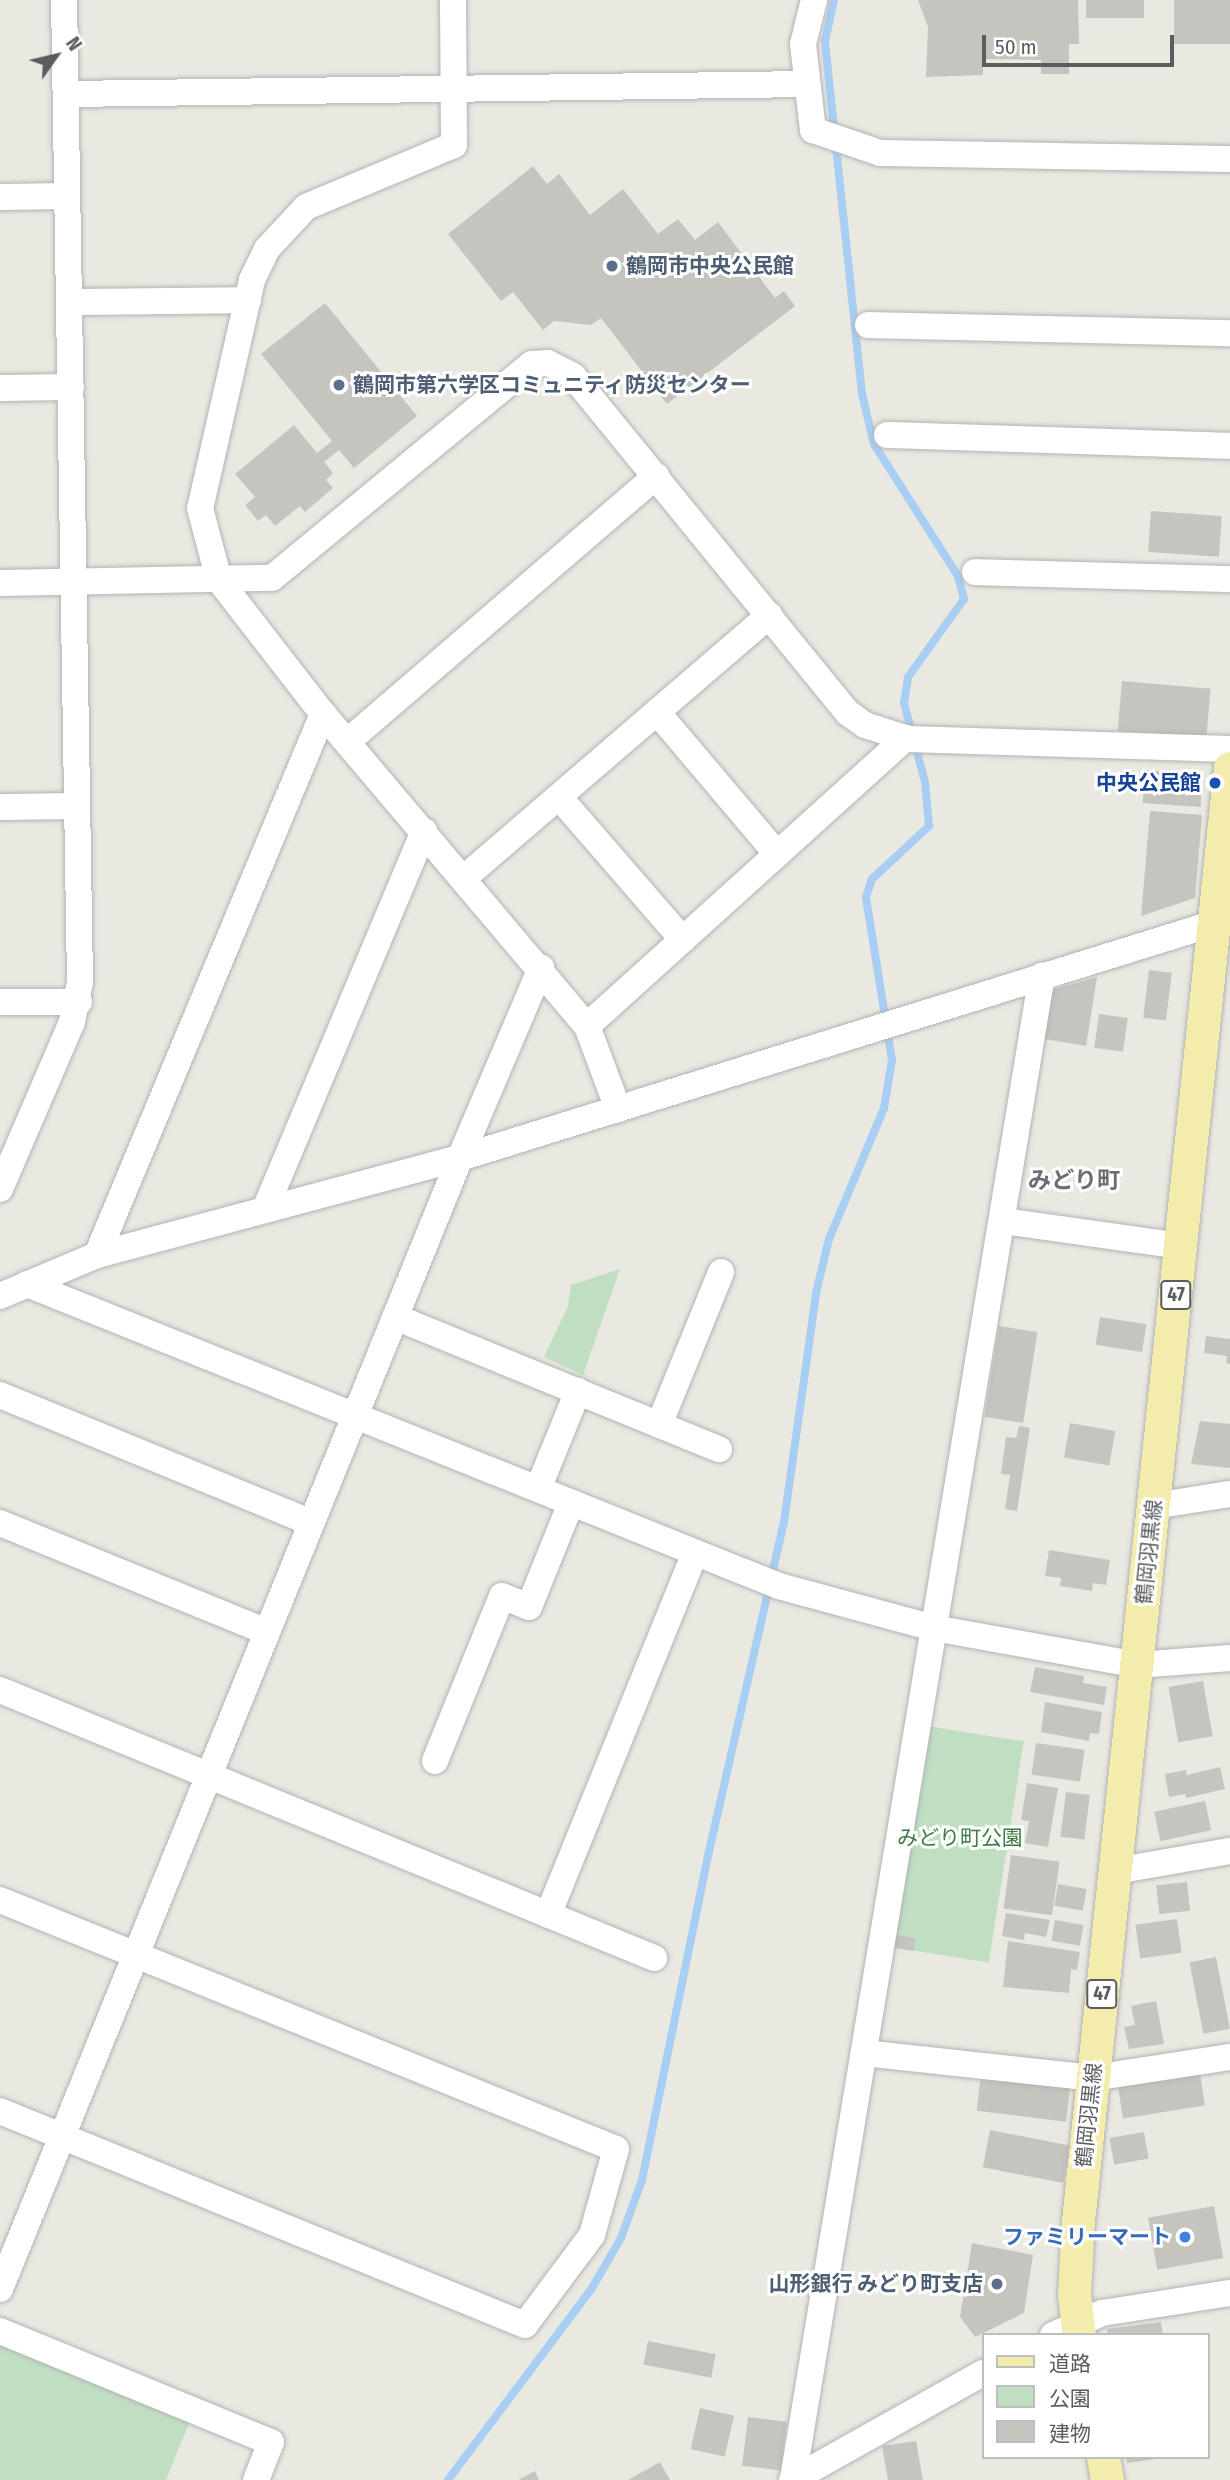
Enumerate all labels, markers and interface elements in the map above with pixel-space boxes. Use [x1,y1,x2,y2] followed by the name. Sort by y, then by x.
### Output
[21,21,91,91] north arrow
[985,21,1178,65] scale bar
[61,33,87,55] text: N
[995,34,1037,60] text: 50 m
[626,253,794,279] place label: 鶴岡市中央公民館
[604,258,620,274] marker: 鶴岡市中央公民館
[353,372,752,398] place label: 鶴岡市第六学区コミュニティ防災センター
[331,377,347,393] marker: 鶴岡市第六学区コミュニティ防災センター
[1096,770,1201,796] place label: 中央公民館
[1207,775,1223,791] marker: 中央公民館
[1028,1166,1120,1194] district label: みどり町
[1160,1280,1192,1310] road number: 47
[1131,1498,1167,1606] street label: 鶴岡羽黒線
[897,1825,1023,1851] park label: みどり町公園
[1086,1978,1118,2010] road number: 47
[1071,2061,1107,2169] street label: 鶴岡羽黒線
[1003,2224,1171,2250] place label: ファミリーマート
[1177,2229,1193,2245] marker: ファミリーマート
[769,2271,983,2297] place label: 山形銀行 みどり町支店
[989,2276,1005,2292] marker: 山形銀行 みどり町支店
[982,2333,1209,2459] legend
[1049,2351,1091,2377] text: 道路
[1049,2386,1091,2412] text: 公園
[1049,2421,1091,2447] text: 建物

